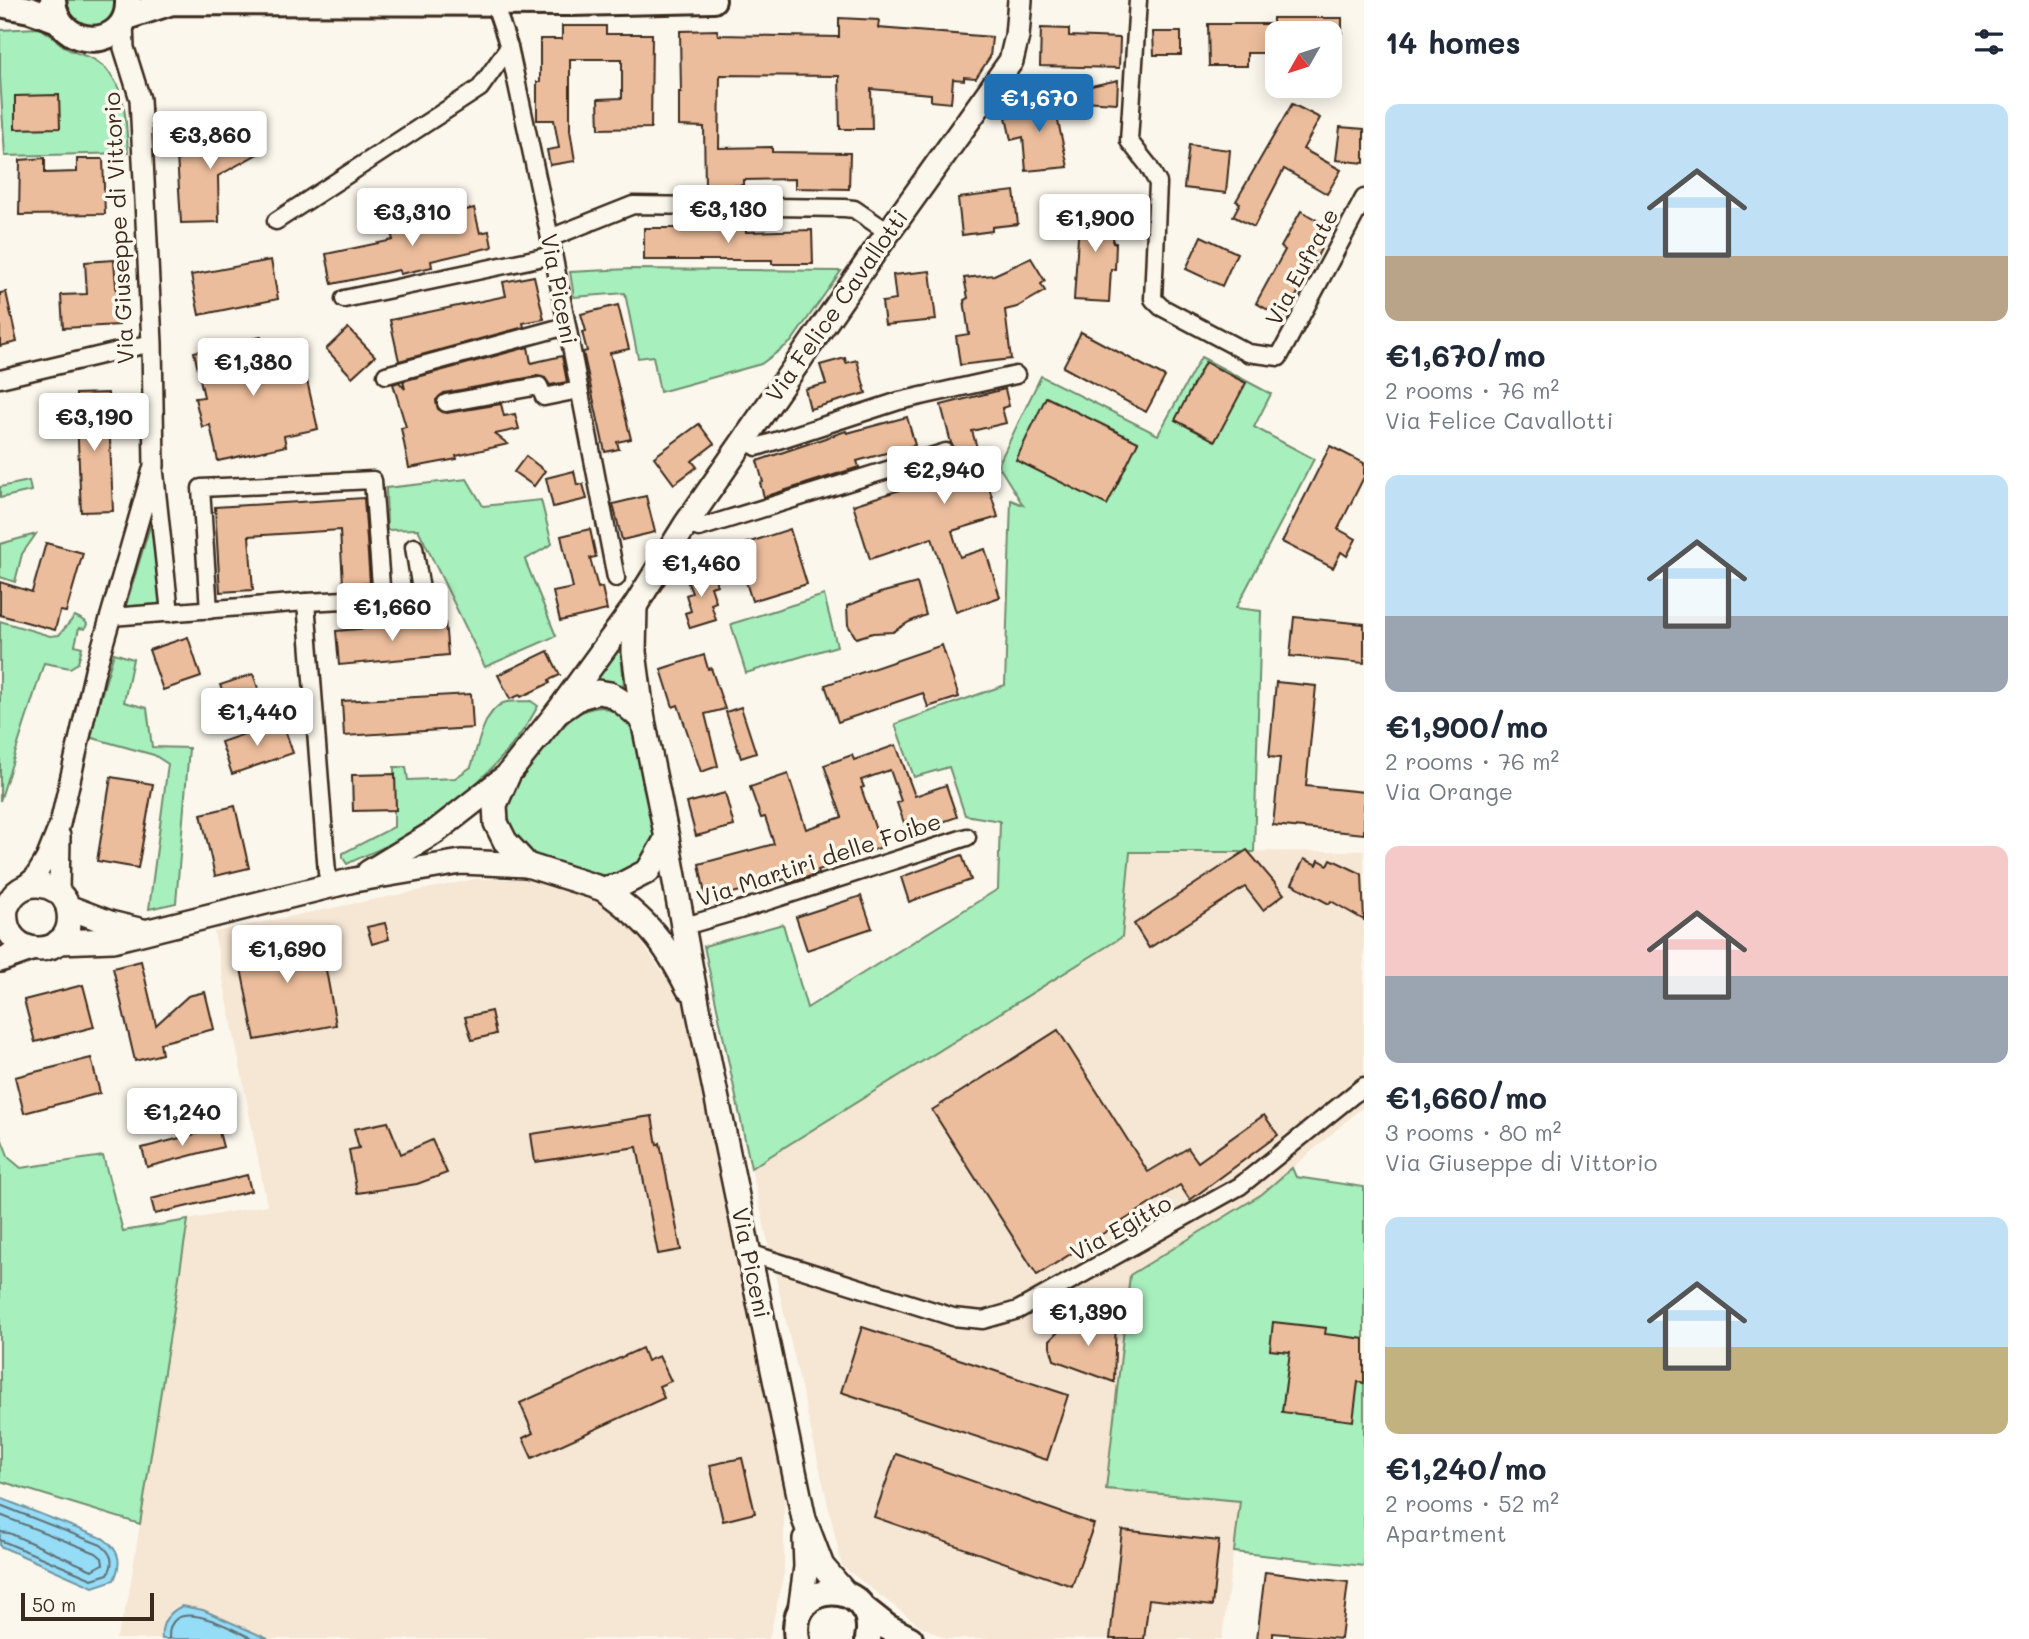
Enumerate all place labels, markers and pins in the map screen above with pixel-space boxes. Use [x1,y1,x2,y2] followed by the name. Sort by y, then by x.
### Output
[982,74,1096,134] pin: €1,670
[153,111,267,171] pin: €3,860
[671,186,785,245] pin: €3,130
[355,188,469,248] pin: €3,310
[1038,194,1152,254] pin: €1,900
[196,338,310,398] pin: €1,380
[37,393,151,453] pin: €3,190
[887,447,1001,506] pin: €2,940
[644,540,758,599] pin: €1,460
[335,584,449,643] pin: €1,660
[200,688,314,748] pin: €1,440
[230,926,344,985] pin: €1,690
[125,1088,239,1148] pin: €1,240
[1031,1288,1145,1348] pin: €1,390

